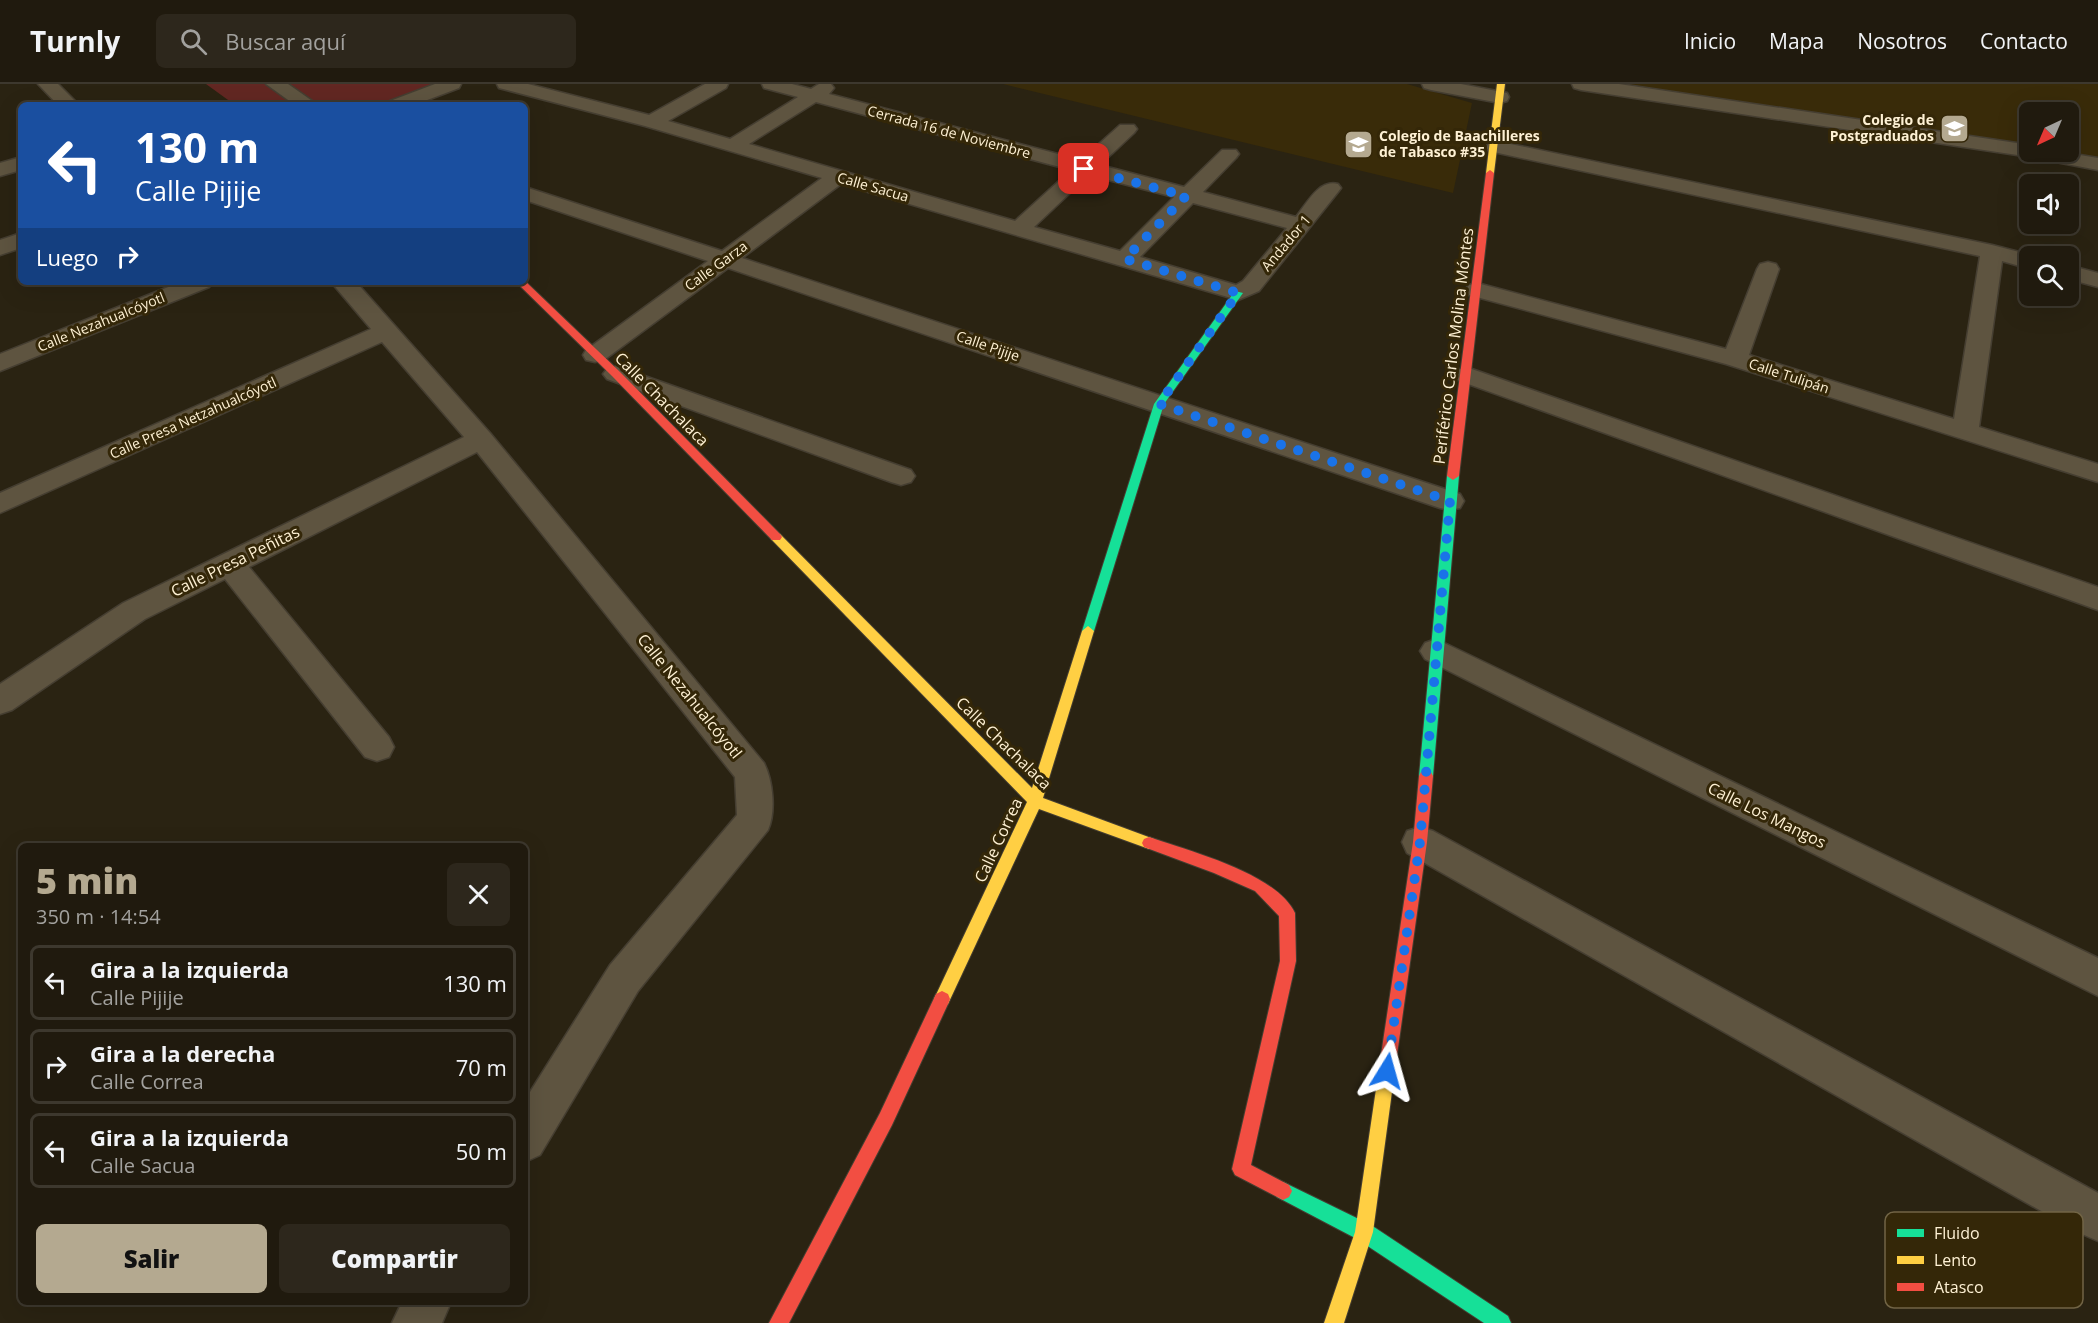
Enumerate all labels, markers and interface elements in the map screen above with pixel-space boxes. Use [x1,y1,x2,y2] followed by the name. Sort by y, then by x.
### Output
[156,14,576,68] search box
[30,22,120,60] text: Turnly
[177,25,210,58] icon: search
[225,26,346,56] text: Buscar aquí
[1684,27,1736,55] text: Inicio
[1769,27,1824,55] text: Mapa
[1857,27,1947,55] text: Nosotros
[1980,27,2068,55] text: Contacto
[866,101,1033,162] street label: Cerrada 16 de Noviembre
[2019,102,2079,162] north arrow
[2019,102,2079,306] map controls
[1830,110,1934,145] place label: Colegio de Postgraduados
[1939,112,1971,144] school or university icon: Colegio de Postgraduados
[135,118,259,175] text: 130 m
[36,126,114,204] icon: left
[1379,126,1540,161] place label: Colegio de Baachilleres de Tabasco #35
[1342,128,1374,160] school or university icon: Colegio de Baachilleres de Tabasco #35
[1058,143,1109,194] pin
[1067,152,1100,185] icon: arrive
[835,167,911,206] street label: Calle Sacua
[135,172,261,209] text: Calle Pijije
[2019,174,2079,234] button: sound
[1256,210,1315,275] street label: Andador 1
[1428,227,1478,465] street label: Periférico Carlos Molina Móntes
[681,236,751,295] street label: Calle Garza
[111,240,144,273] icon: right
[36,242,99,272] text: Luego
[2019,246,2079,306] button: search
[34,287,167,356] street label: Calle Nezahualcóyotl
[954,326,1022,365] street label: Calle Pijije
[610,347,714,451] street label: Calle Chachalaca
[1747,354,1832,397] street label: Calle Tulipán
[106,372,279,463] street label: Calle Presa Netzahualcóyotl
[167,520,303,602] street label: Calle Presa Peñitas
[633,629,747,763] street label: Calle Nezahualcóyotl
[951,692,1057,794] street label: Calle Chachalaca
[1704,777,1830,853] street label: Calle Los Mangos
[969,794,1027,886] street label: Calle Correa
[36,856,138,905] text: 5 min
[447,863,510,926] button: close
[36,903,161,930] text: 350 m · 14:54
[90,954,289,984] text: Gira a la izquierda
[39,966,72,999] icon: left
[443,968,507,998] text: 130 m
[90,984,184,1011] text: Calle Pijije
[90,1038,275,1068] text: Gira a la derecha
[1355,1039,1419,1103] position arrow
[39,1050,72,1083] icon: right
[456,1052,507,1082] text: 70 m
[90,1068,204,1095] text: Calle Correa
[90,1122,289,1152] text: Gira a la izquierda
[39,1134,72,1167] icon: left
[456,1136,507,1166] text: 50 m
[90,1152,195,1179] text: Calle Sacua
[1885,1212,2083,1308] legend
[1934,1222,1980,1244] text: Fluido
[36,1224,267,1293] button: Salir
[279,1224,510,1293] button: Compartir
[1934,1249,1976,1271] text: Lento
[1934,1276,1984,1298] text: Atasco

